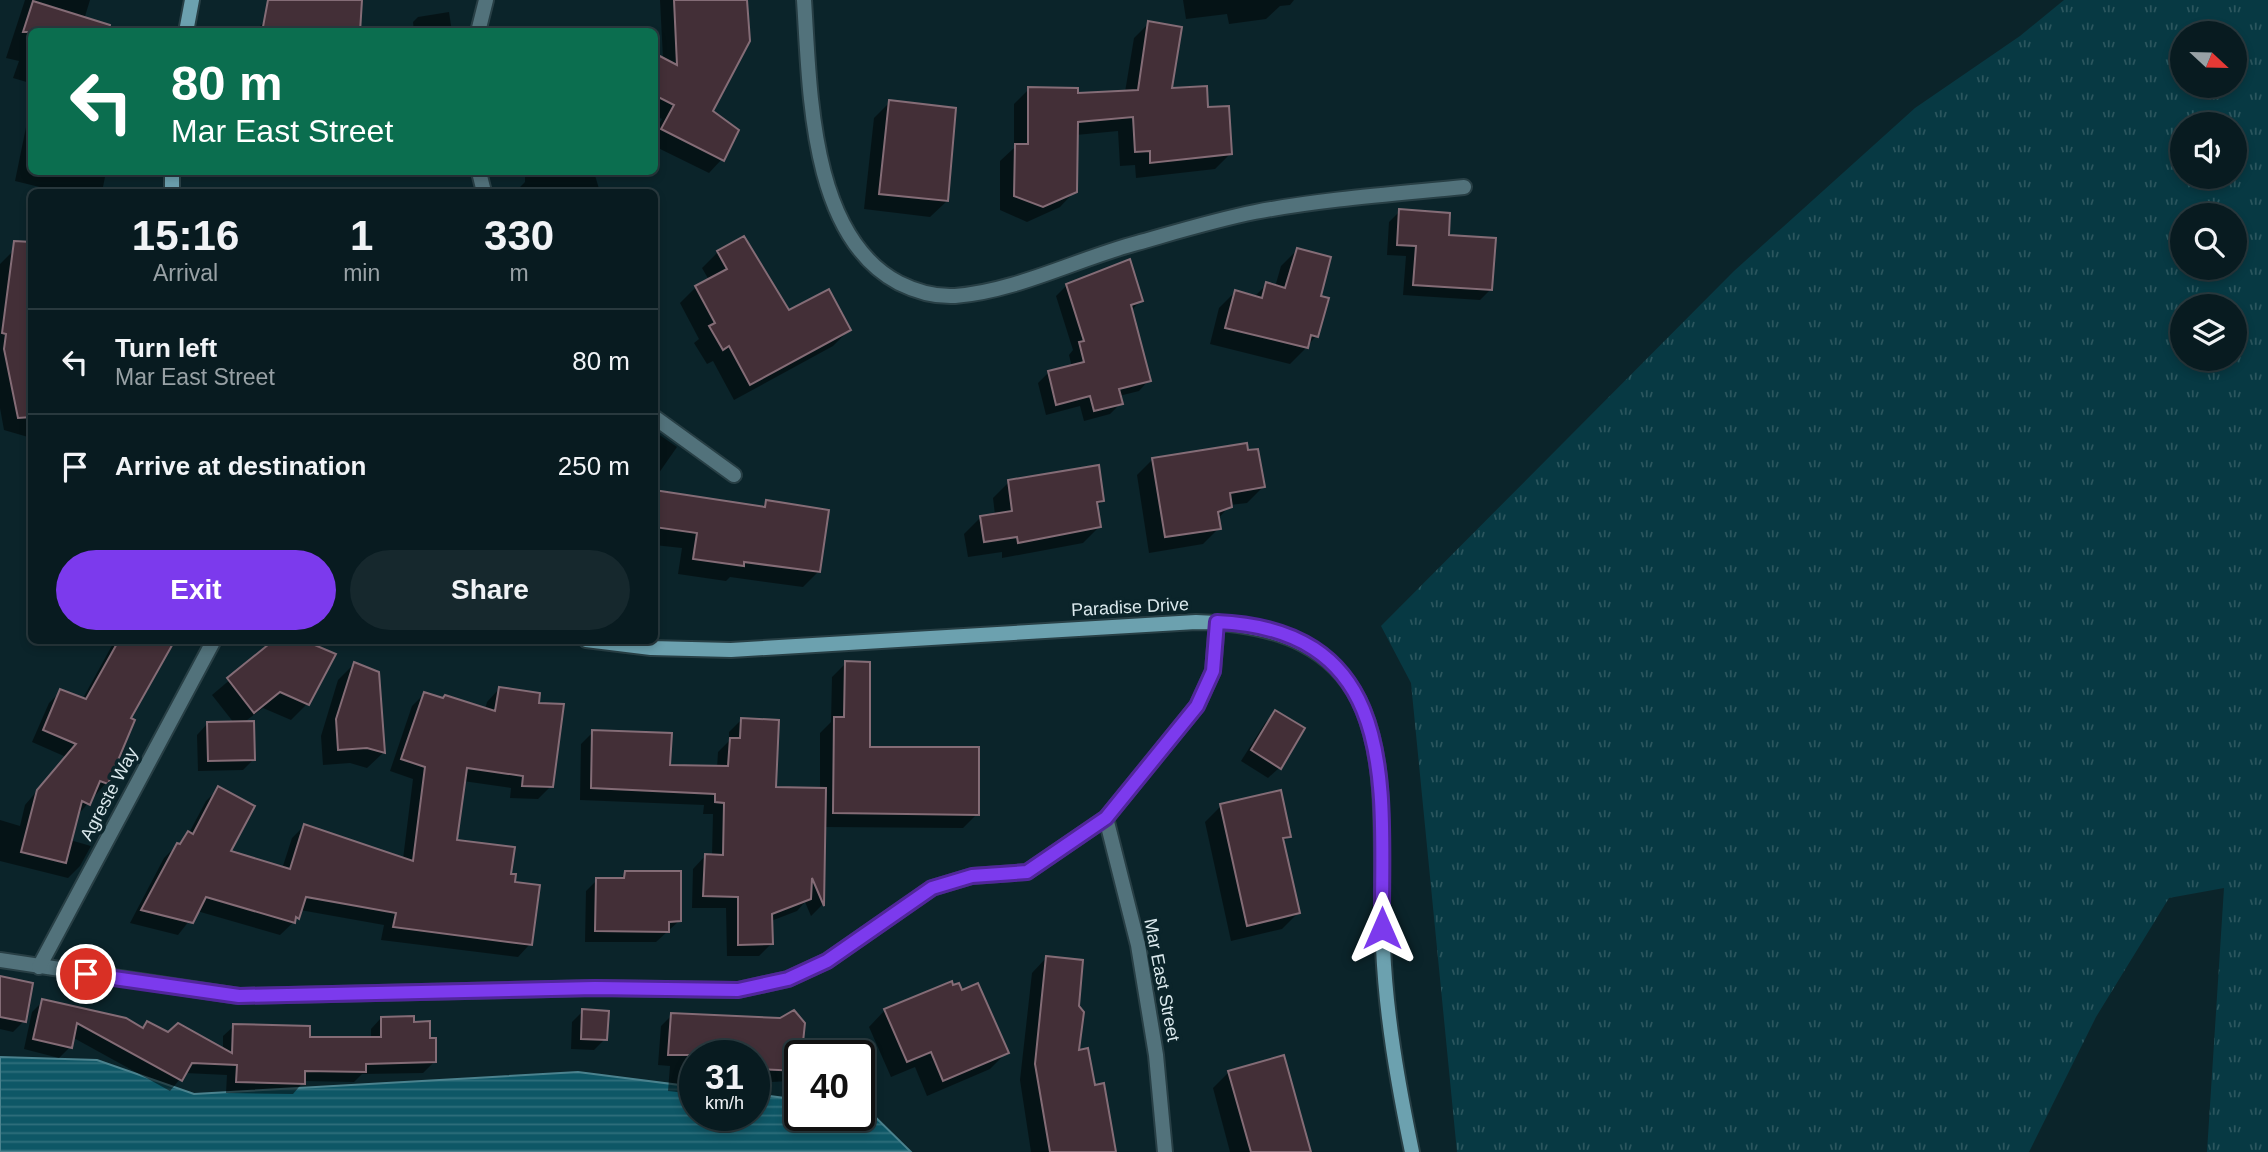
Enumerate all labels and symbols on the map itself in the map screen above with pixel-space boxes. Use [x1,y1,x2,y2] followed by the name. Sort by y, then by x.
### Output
[2170,21,2247,98] north arrow
[1071,594,1189,620] street label: Paradise Drive
[76,744,142,844] street label: Agreste Way
[1345,891,1419,965] position arrow
[1140,917,1184,1043] street label: Mar East Street
[56,944,116,1004] pin
[784,1040,875,1131] speed limit sign: 40

